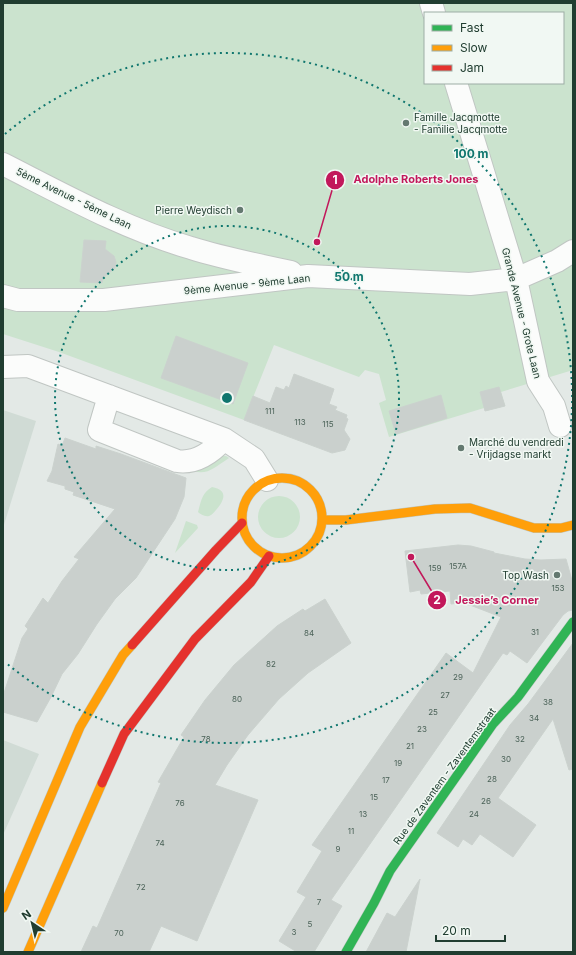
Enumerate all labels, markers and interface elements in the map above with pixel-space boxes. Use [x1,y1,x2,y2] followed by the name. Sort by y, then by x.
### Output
[424,12,564,84] legend
[460,20,484,35] text: Fast
[460,40,488,55] text: Slow
[460,60,484,75] text: Jam
[414,111,507,135] place label: Famille Jacqmotte - Familie Jacqmotte
[401,118,411,128] marker: Famille Jacqmotte - Familie Jacqmotte
[453,146,489,161] text: 100 m
[14,165,134,231] street label: 5ème Avenue - 5ème Laan
[325,168,486,191] callout: Adolphe Roberts Jones
[332,172,338,187] text: 1
[353,172,479,186] text: Adolphe Roberts Jones
[155,204,232,216] place label: Pierre Weydisch
[235,205,245,215] marker: Pierre Weydisch
[500,246,544,380] street label: Grande Avenue - Grote Laan
[334,269,364,284] text: 50 m
[183,271,311,297] street label: 9ème Avenue - 9ème Laan
[220,391,234,405] centre of rings
[265,406,275,416] house number: 111
[294,417,306,427] house number: 113
[322,419,334,429] house number: 115
[469,436,564,460] place label: Marché du vendredi - Vrijdagse markt
[456,443,466,453] marker: Marché du vendredi - Vrijdagse markt
[449,561,467,571] house number: 157A
[428,563,442,573] house number: 159
[502,569,549,581] place label: Top Wash
[552,570,562,580] marker: Top Wash
[551,583,565,593] house number: 153
[427,589,546,612] callout: Jessie’s Corner
[433,592,441,607] text: 2
[455,593,539,607] text: Jessie’s Corner
[531,627,539,637] house number: 31
[304,628,314,638] house number: 84
[266,659,276,669] house number: 82
[453,672,463,682] house number: 29
[440,690,450,700] house number: 27
[232,694,242,704] house number: 80
[543,697,553,707] house number: 38
[390,705,498,847] street label: Rue de Zaventem - Zaventemstraat
[428,707,438,717] house number: 25
[529,713,539,723] house number: 34
[417,724,427,734] house number: 23
[201,734,211,744] house number: 78
[515,734,525,744] house number: 32
[406,741,414,751] house number: 21
[501,754,511,764] house number: 30
[394,758,402,768] house number: 19
[487,774,497,784] house number: 28
[382,775,390,785] house number: 17
[370,792,378,802] house number: 15
[481,796,491,806] house number: 26
[175,798,185,808] house number: 76
[359,809,367,819] house number: 13
[469,809,479,819] house number: 24
[348,826,354,836] house number: 11
[155,838,165,848] house number: 74
[336,844,341,854] house number: 9
[136,882,146,892] house number: 72
[317,897,322,907] house number: 7
[12,903,52,943] north arrow
[19,907,34,923] text: N
[436,917,505,943] scale bar
[308,919,313,929] house number: 5
[442,923,471,938] text: 20 m
[292,927,297,937] house number: 3
[114,928,124,938] house number: 70

